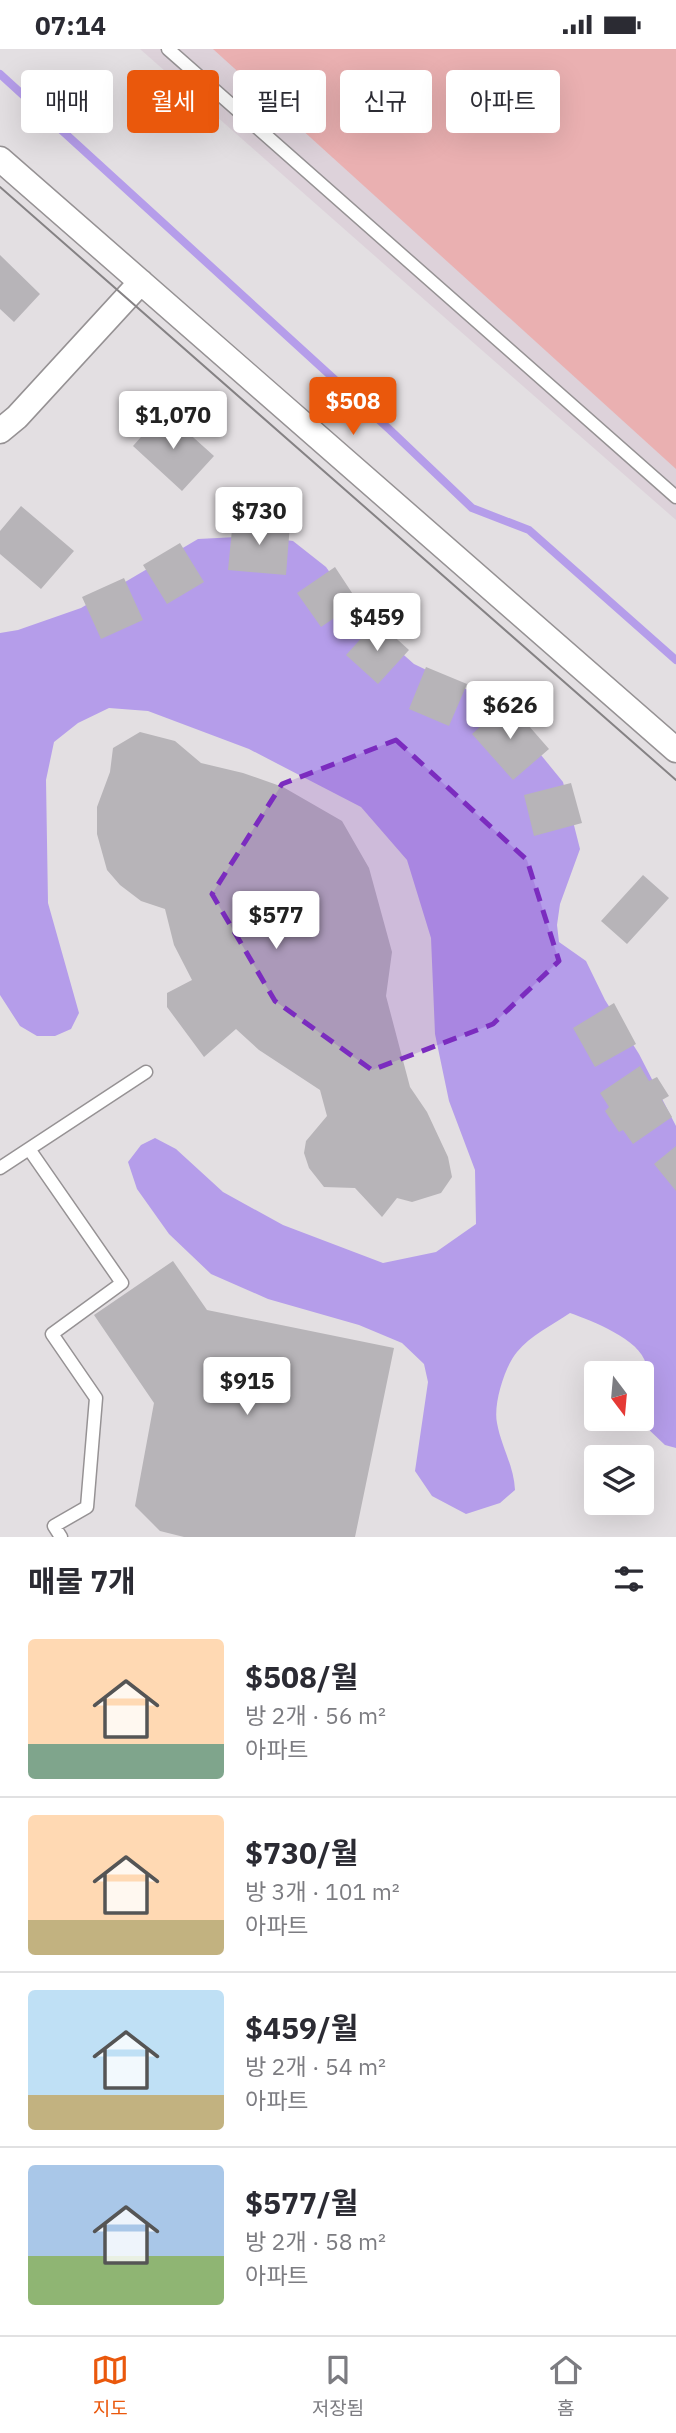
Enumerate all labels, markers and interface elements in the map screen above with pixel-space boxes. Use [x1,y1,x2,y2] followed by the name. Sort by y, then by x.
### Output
[35,8,106,42] text: 07:14
[21,70,113,133] chip: 매매
[127,70,219,133] chip: 월세
[233,70,326,133] chip: 필터
[340,70,432,133] chip: 신규
[446,70,560,133] chip: 아파트
[312,377,394,437] pin: $508
[325,385,381,415] text: $508
[116,391,230,451] pin: $1,070
[135,399,211,429] text: $1,070
[218,487,300,547] pin: $730
[231,495,287,525] text: $730
[336,593,418,653] pin: $459
[349,601,405,631] text: $459
[469,681,551,741] pin: $626
[482,689,538,719] text: $626
[235,891,317,951] pin: $577
[248,899,304,929] text: $577
[206,1357,288,1417] pin: $915
[584,1361,654,1431] north arrow
[584,1361,654,1515] map controls
[219,1365,275,1395] text: $915
[584,1445,654,1515] button: layers
[610,1560,648,1598] icon: filters
[28,1561,136,1600] text: 매물 7개
[245,1657,358,1696] text: $508/월
[84,1667,168,1751] icon: home
[245,1700,386,1730] text: 방 2개 · 56 m²
[245,1734,308,1764] text: 아파트
[245,1833,358,1872] text: $730/월
[84,1843,168,1927] icon: home
[245,1876,400,1906] text: 방 3개 · 101 m²
[245,1910,308,1940] text: 아파트
[245,2008,358,2047] text: $459/월
[84,2018,168,2102] icon: home
[245,2051,386,2081] text: 방 2개 · 54 m²
[245,2085,308,2115] text: 아파트
[245,2183,358,2222] text: $577/월
[84,2193,168,2277] icon: home
[245,2226,386,2256] text: 방 2개 · 58 m²
[245,2260,308,2290] text: 아파트
[91,2351,129,2420] tab: 지도
[312,2351,364,2420] tab: 저장됨
[547,2351,585,2420] tab: 홈

